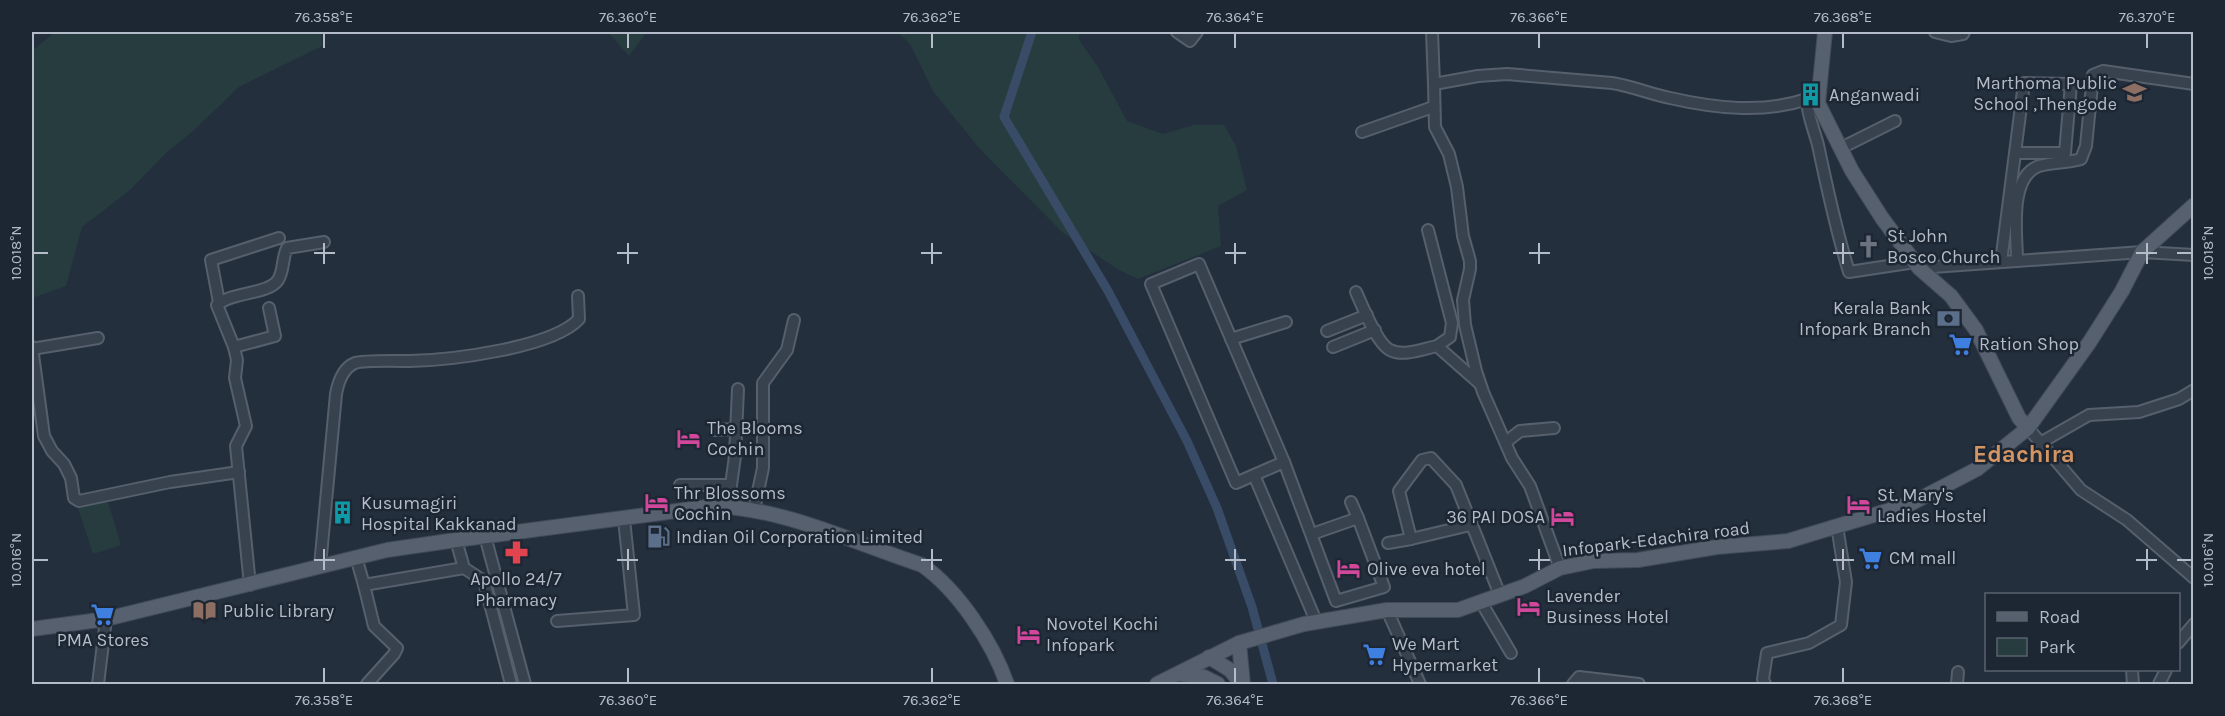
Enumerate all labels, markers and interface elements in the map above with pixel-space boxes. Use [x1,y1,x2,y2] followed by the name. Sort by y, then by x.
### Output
[295,8,353,26] text: 76.358°E
[599,8,657,26] text: 76.360°E
[903,8,961,26] text: 76.362°E
[1206,8,1264,26] text: 76.364°E
[1510,8,1568,26] text: 76.366°E
[1814,8,1872,26] text: 76.368°E
[2119,8,2175,26] text: 76.370°E
[1973,72,2117,115] place label: Marthoma Public School ,Thengode
[2122,80,2148,106] school or university icon: Marthoma Public School ,Thengode
[1798,82,1824,108] building icon: Anganwadi
[1829,84,1920,106] place label: Anganwadi
[1887,225,2000,268] place label: St John Bosco Church
[7,226,25,280] text: 10.018°N
[2199,226,2217,280] text: 10.018°N
[1856,233,1882,259] church icon: St John Bosco Church
[1799,297,1931,340] place label: Kerala Bank Infopark Branch
[1936,305,1962,331] bank icon: Kerala Bank Infopark Branch
[1948,331,1974,357] supermarket icon: Ration Shop
[1979,333,2079,355] place label: Ration Shop
[707,417,803,460] place label: The Blooms Cochin
[676,425,702,451] hotel icon: The Blooms Cochin
[1973,440,2075,468] district label: Edachira
[674,482,786,525] place label: Thr Blossoms Cochin
[1877,484,1987,527] place label: St. Mary's Ladies Hostel
[643,490,669,516] hotel icon: Thr Blossoms Cochin
[361,492,517,535] place label: Kusumagiri Hospital Kakkanad
[1846,492,1872,518] hotel icon: St. Mary's Ladies Hostel
[330,500,356,526] building icon: Kusumagiri Hospital Kakkanad
[1550,504,1576,530] hotel icon: 36 PAI DOSA
[1446,506,1545,528] place label: 36 PAI DOSA
[1561,517,1751,561] street label: Infopark-Edachira road
[645,524,671,550] fuel station icon: Indian Oil Corporation Limited
[676,526,923,548] place label: Indian Oil Corporation Limited
[7,533,25,587] text: 10.016°N
[2199,533,2217,587] text: 10.016°N
[503,540,529,566] pharmacy icon: Apollo 24/7 Pharmacy
[1858,545,1884,571] supermarket icon: CM mall
[1889,547,1956,569] place label: CM mall
[1336,556,1362,582] hotel icon: Olive eva hotel
[1367,558,1486,580] place label: Olive eva hotel
[470,568,562,611] place label: Apollo 24/7 Pharmacy
[1546,585,1669,628] place label: Lavender Business Hotel
[1515,593,1541,619] hotel icon: Lavender Business Hotel
[1985,593,2180,671] legend
[192,598,218,624] library icon: Public Library
[223,600,335,622] place label: Public Library
[90,601,116,627] supermarket icon: PMA Stores
[2039,606,2080,628] text: Road
[1046,613,1159,656] place label: Novotel Kochi Infopark
[1015,621,1041,647] hotel icon: Novotel Kochi Infopark
[57,629,149,651] place label: PMA Stores
[1392,633,1498,676] place label: We Mart Hypermarket
[2039,636,2076,658] text: Park
[1361,641,1387,667] supermarket icon: We Mart Hypermarket
[295,691,353,709] text: 76.358°E
[599,691,657,709] text: 76.360°E
[903,691,961,709] text: 76.362°E
[1206,691,1264,709] text: 76.364°E
[1510,691,1568,709] text: 76.366°E
[1814,691,1872,709] text: 76.368°E

